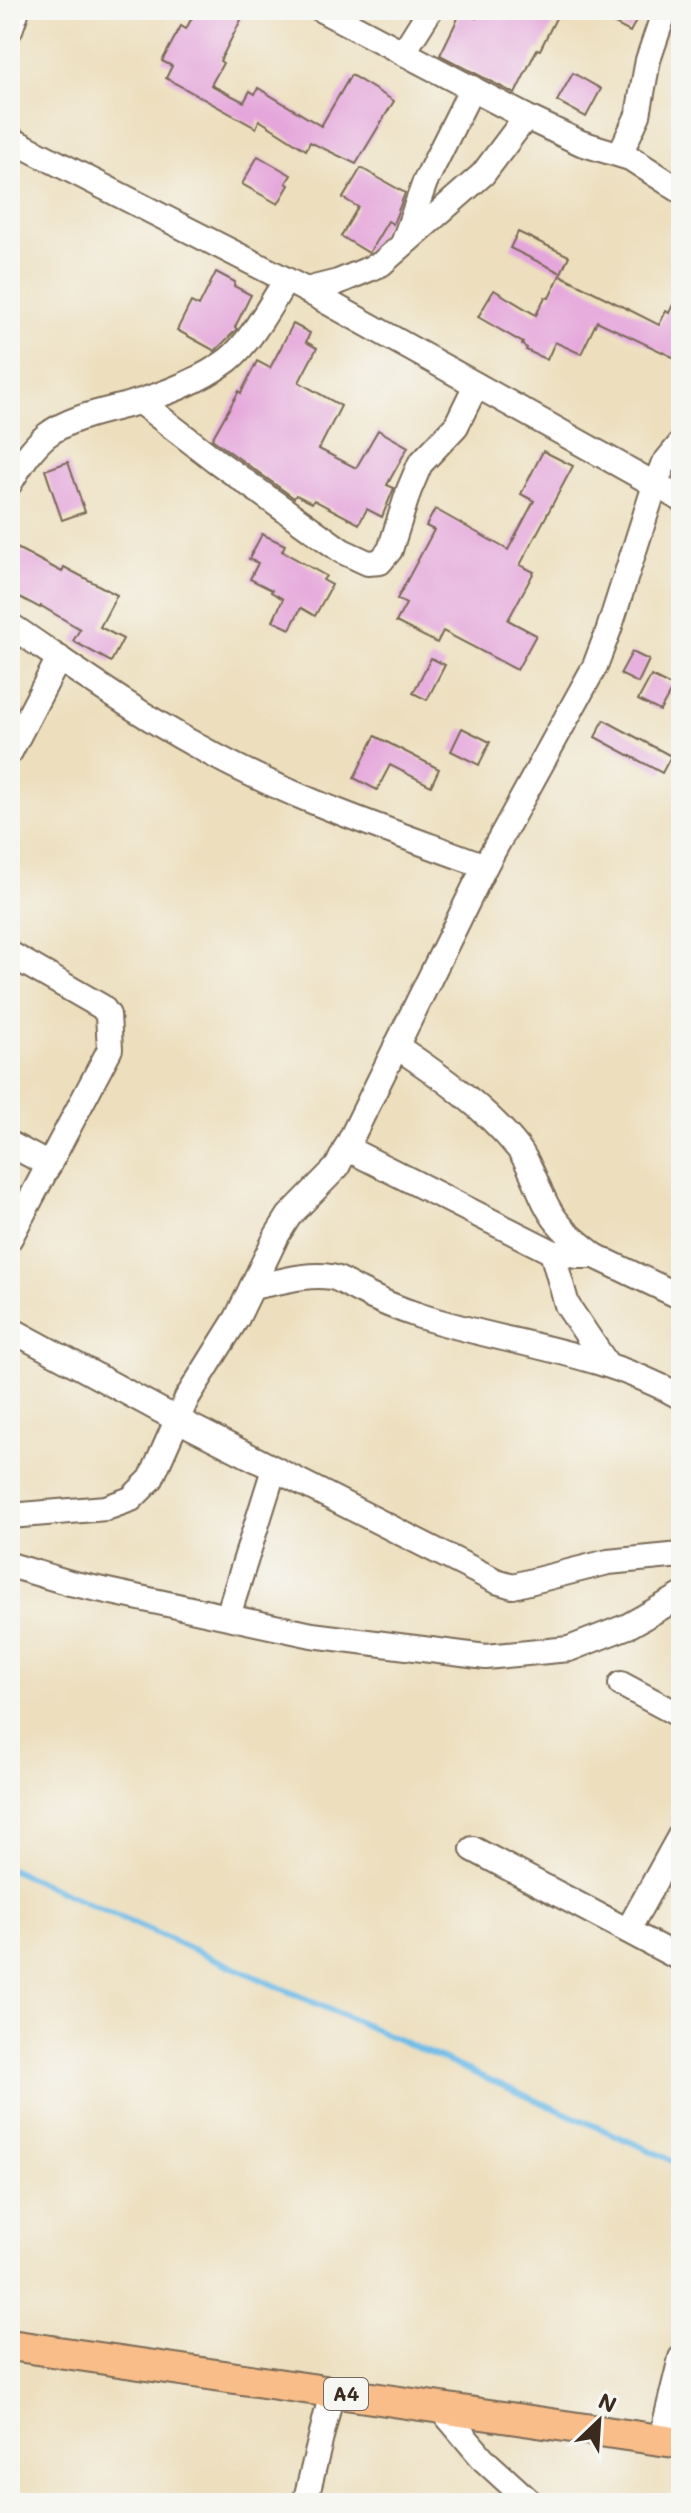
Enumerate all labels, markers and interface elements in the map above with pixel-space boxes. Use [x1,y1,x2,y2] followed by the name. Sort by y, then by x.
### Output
[324,2378,368,2410] road number: A4
[559,2381,639,2461] north arrow
[594,2386,621,2419] text: N

